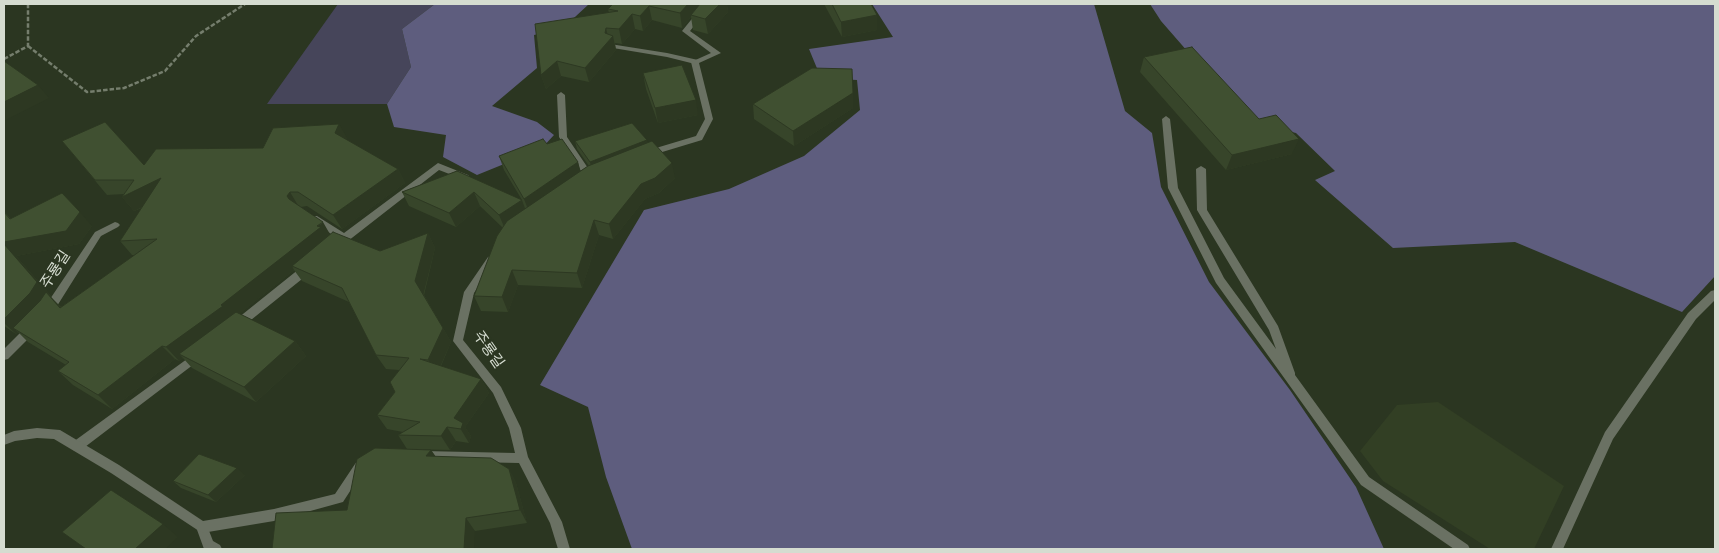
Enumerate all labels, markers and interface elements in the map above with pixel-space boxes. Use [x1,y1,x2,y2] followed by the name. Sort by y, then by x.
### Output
[37,248,75,292] street label: 주룡길
[469,328,507,372] street label: 주룡길

